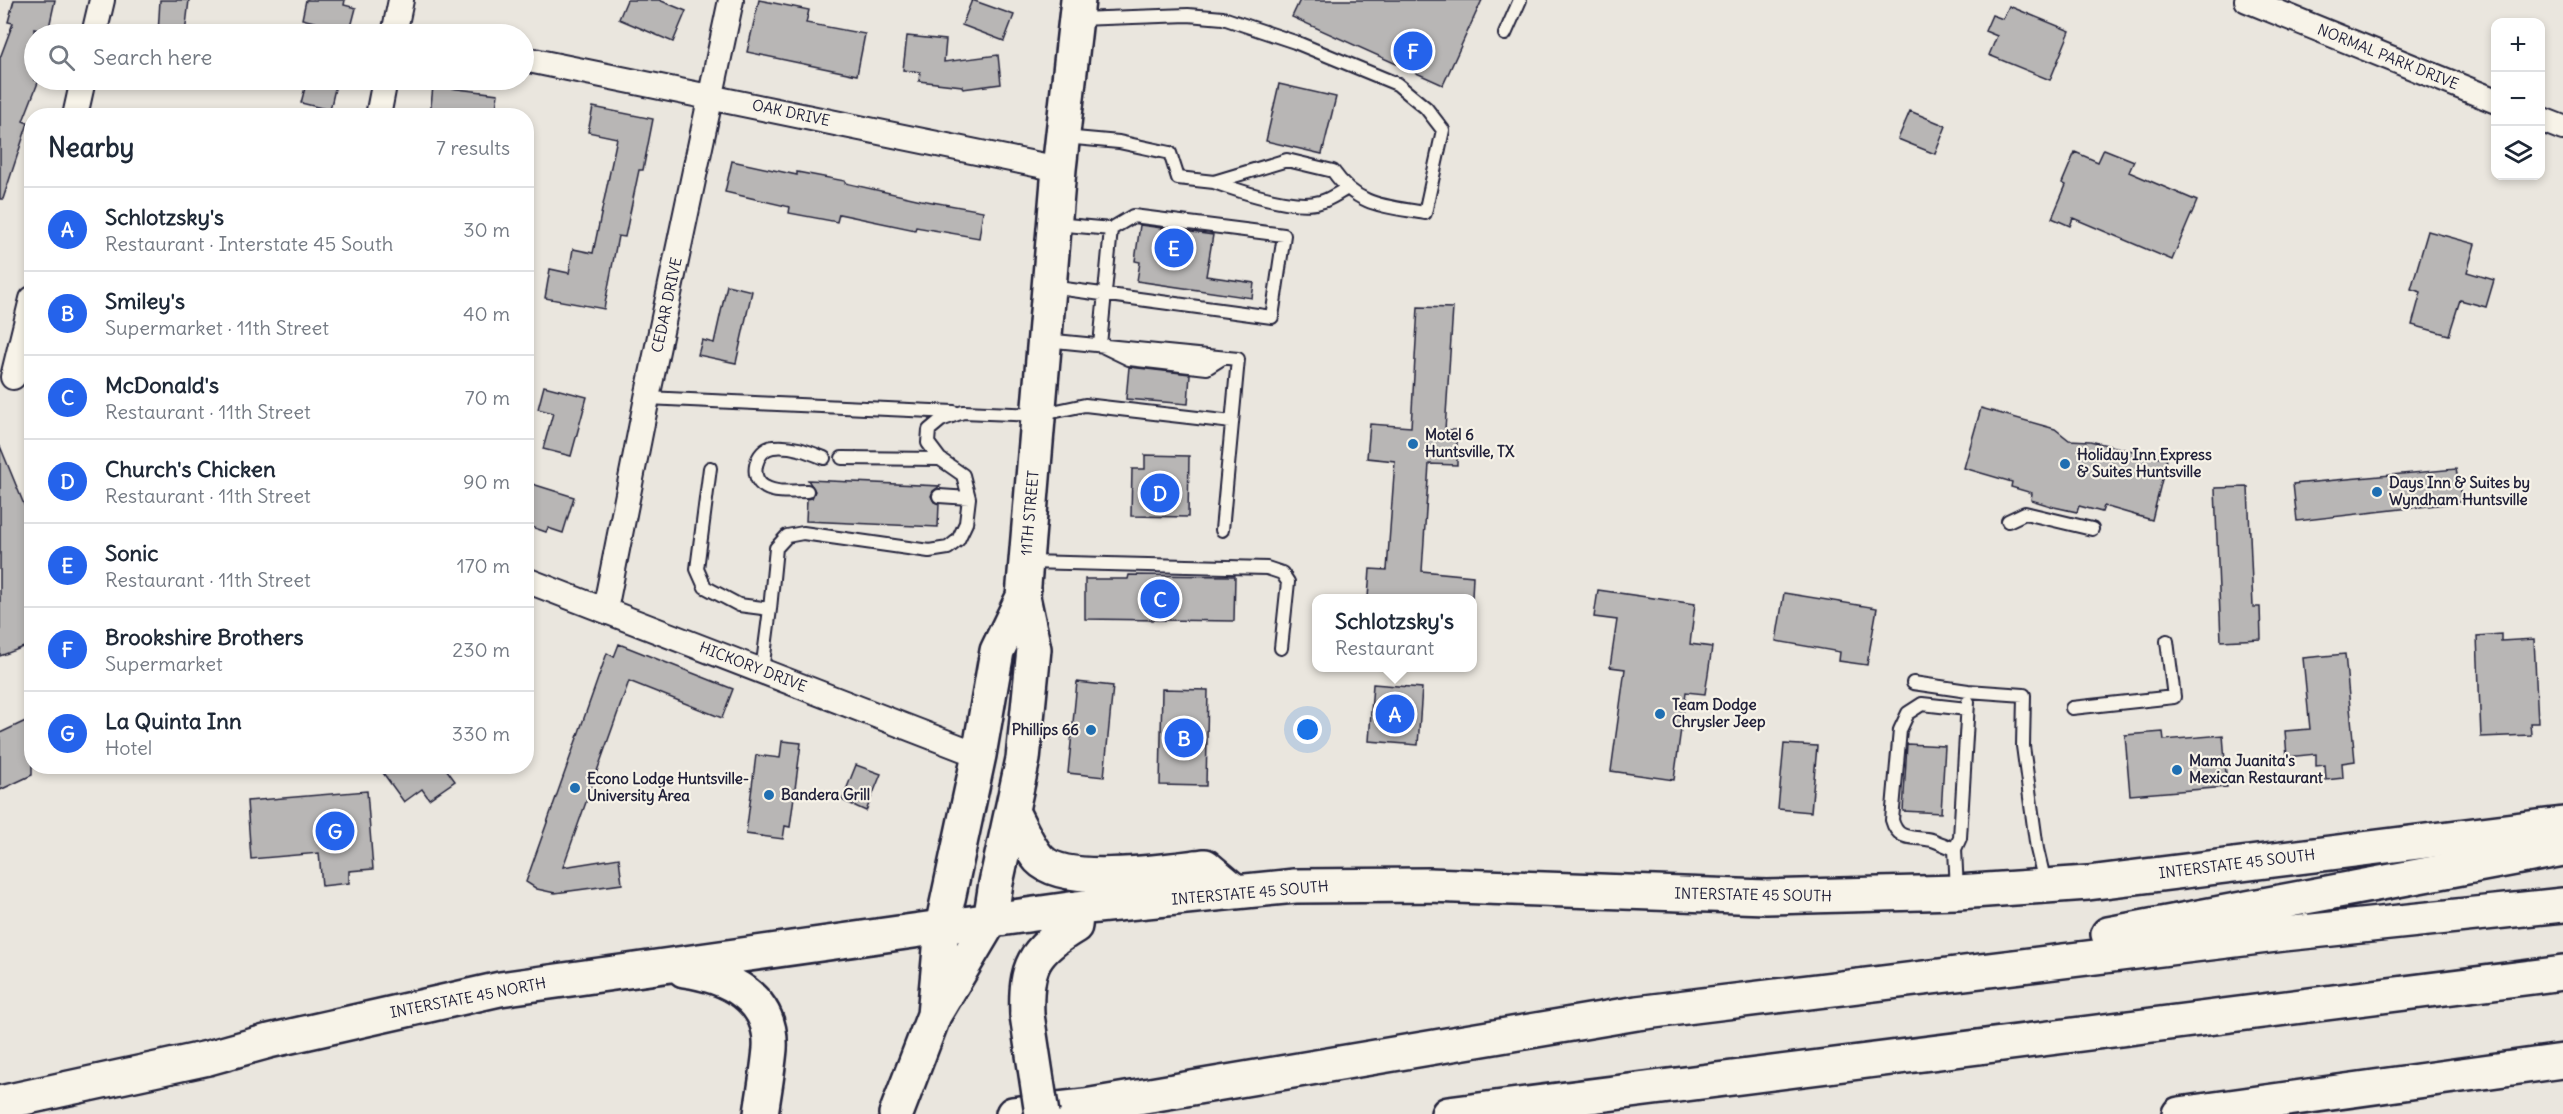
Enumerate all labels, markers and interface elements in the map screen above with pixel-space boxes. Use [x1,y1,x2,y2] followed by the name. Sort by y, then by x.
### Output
[2491,18,2545,180] map controls
[2491,18,2545,72] button: +
[2315,20,2462,94] street label: NORMAL PARK DRIVE
[24,24,534,90] search box
[1394,28,1432,74] pin: F
[45,41,78,74] icon: search
[93,43,212,71] text: Search here
[2491,72,2545,126] button: −
[750,95,832,130] street label: OAK DRIVE
[2491,126,2545,180] button: layers
[48,131,134,164] text: Nearby
[436,135,510,160] text: 7 results
[105,203,224,231] text: Schlotzsky's
[61,217,74,242] text: A
[463,217,510,242] text: 30 m
[1154,226,1194,270] pin: E
[105,231,393,256] text: Restaurant · Interstate 45 South
[647,255,686,354] street label: CEDAR DRIVE
[105,287,185,315] text: Smiley's
[61,301,74,326] text: B
[463,301,510,326] text: 40 m
[105,315,329,340] text: Supermarket · 11th Street
[105,371,219,399] text: McDonald's
[61,385,74,410] text: C
[465,385,510,410] text: 70 m
[105,399,311,424] text: Restaurant · 11th Street
[1425,425,1515,461] place label: Motel 6 Huntsville, TX
[1406,437,1420,451] marker: Motel 6 Huntsville, TX
[2077,445,2212,481] place label: Holiday Inn Express & Suites Huntsville
[105,455,276,483] text: Church's Chicken
[2058,457,2072,471] marker: Holiday Inn Express & Suites Huntsville
[60,469,75,494] text: D
[463,469,510,494] text: 90 m
[1016,470,1043,556] street label: 11TH STREET
[1140,470,1180,516] pin: D
[2389,473,2530,510] place label: Days Inn & Suites by Wyndham Huntsville
[105,483,311,508] text: Restaurant · 11th Street
[2370,485,2384,499] marker: Days Inn & Suites by Wyndham Huntsville
[105,539,158,567] text: Sonic
[62,553,73,578] text: E
[457,553,510,578] text: 170 m
[105,567,311,592] text: Restaurant · 11th Street
[1140,576,1180,622] pin: C
[1312,594,1477,672] popup
[1335,607,1454,635] text: Schlotzsky's
[105,623,304,651] text: Brookshire Brothers
[1335,635,1434,660] text: Restaurant
[62,637,73,662] text: F
[452,637,510,662] text: 230 m
[697,637,810,696] street label: HICKORY DRIVE
[105,651,223,676] text: Supermarket
[1376,692,1414,736] pin: A
[1672,695,1766,732] place label: Team Dodge Chrysler Jeep
[105,707,242,735] text: La Quinta Inn
[1653,707,1667,721] marker: Team Dodge Chrysler Jeep
[1293,715,1322,744] your location
[1164,716,1204,760] pin: B
[1012,720,1079,740] place label: Phillips 66
[60,721,75,746] text: G
[452,721,510,746] text: 330 m
[1084,723,1098,737] marker: Phillips 66
[105,735,152,760] text: Hotel
[2189,751,2324,787] place label: Mama Juanita's Mexican Restaurant
[2170,763,2184,777] marker: Mama Juanita's Mexican Restaurant
[587,769,749,806] place label: Econo Lodge Huntsville- University Area
[568,781,582,795] marker: Econo Lodge Huntsville- University Area
[781,785,870,804] place label: Bandera Grill
[762,788,776,802] marker: Bandera Grill
[316,808,354,854] pin: G
[2158,844,2316,883] street label: INTERSTATE 45 SOUTH
[1171,876,1329,909] street label: INTERSTATE 45 SOUTH
[1674,884,1832,905] street label: INTERSTATE 45 SOUTH
[388,973,548,1022] street label: INTERSTATE 45 NORTH

